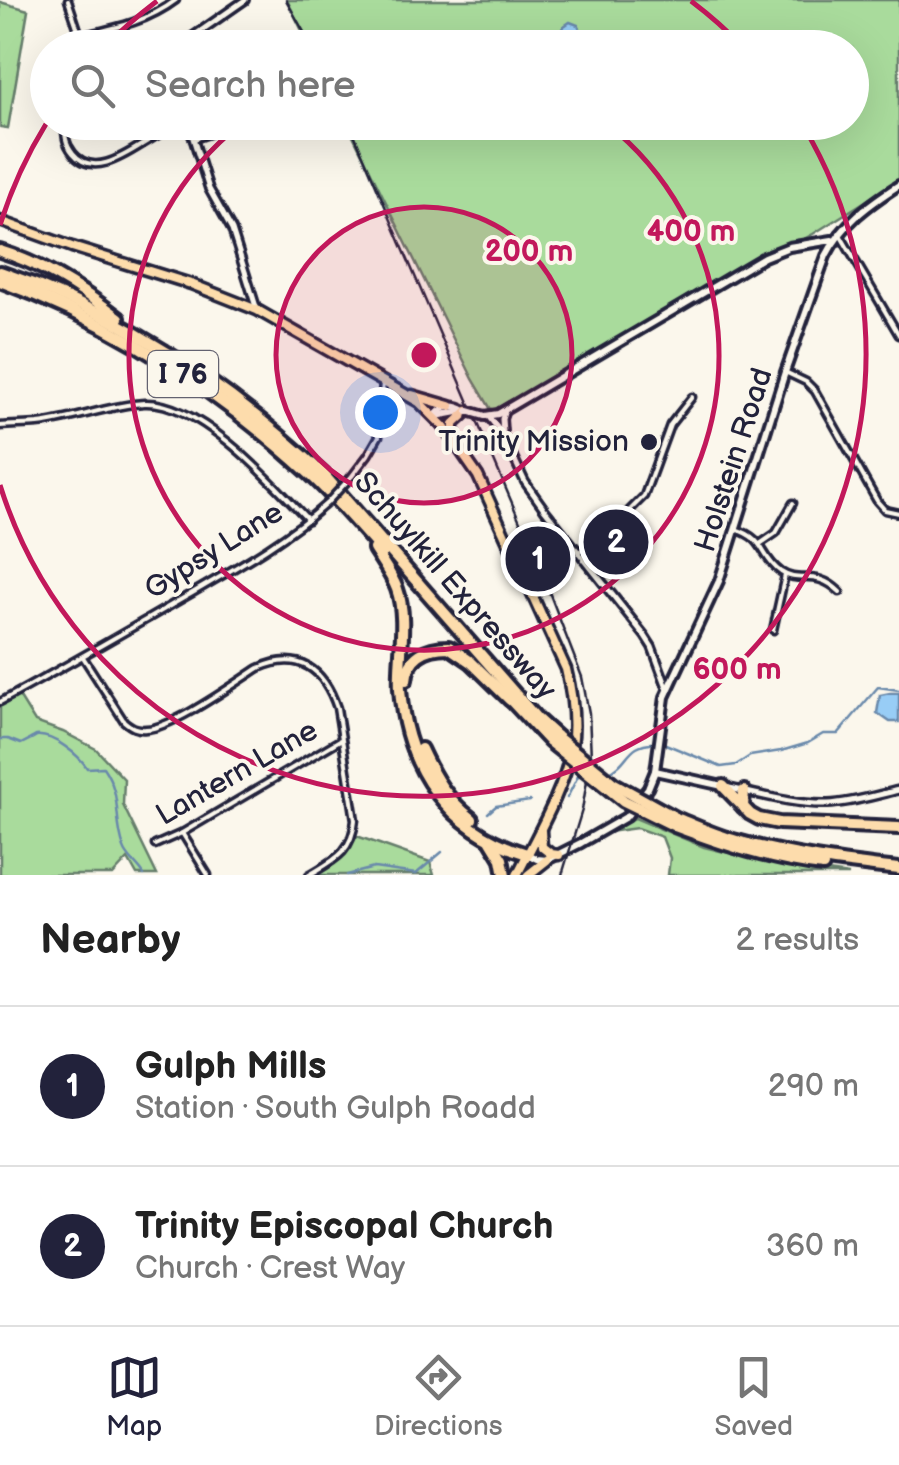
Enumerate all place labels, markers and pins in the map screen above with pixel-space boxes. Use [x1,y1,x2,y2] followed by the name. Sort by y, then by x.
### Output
[406,337,442,373] centre of rings
[438,424,629,460] place label: Trinity Mission
[638,431,660,453] marker: Trinity Mission
[584,504,648,580] pin: 2
[506,522,570,596] pin: 1

